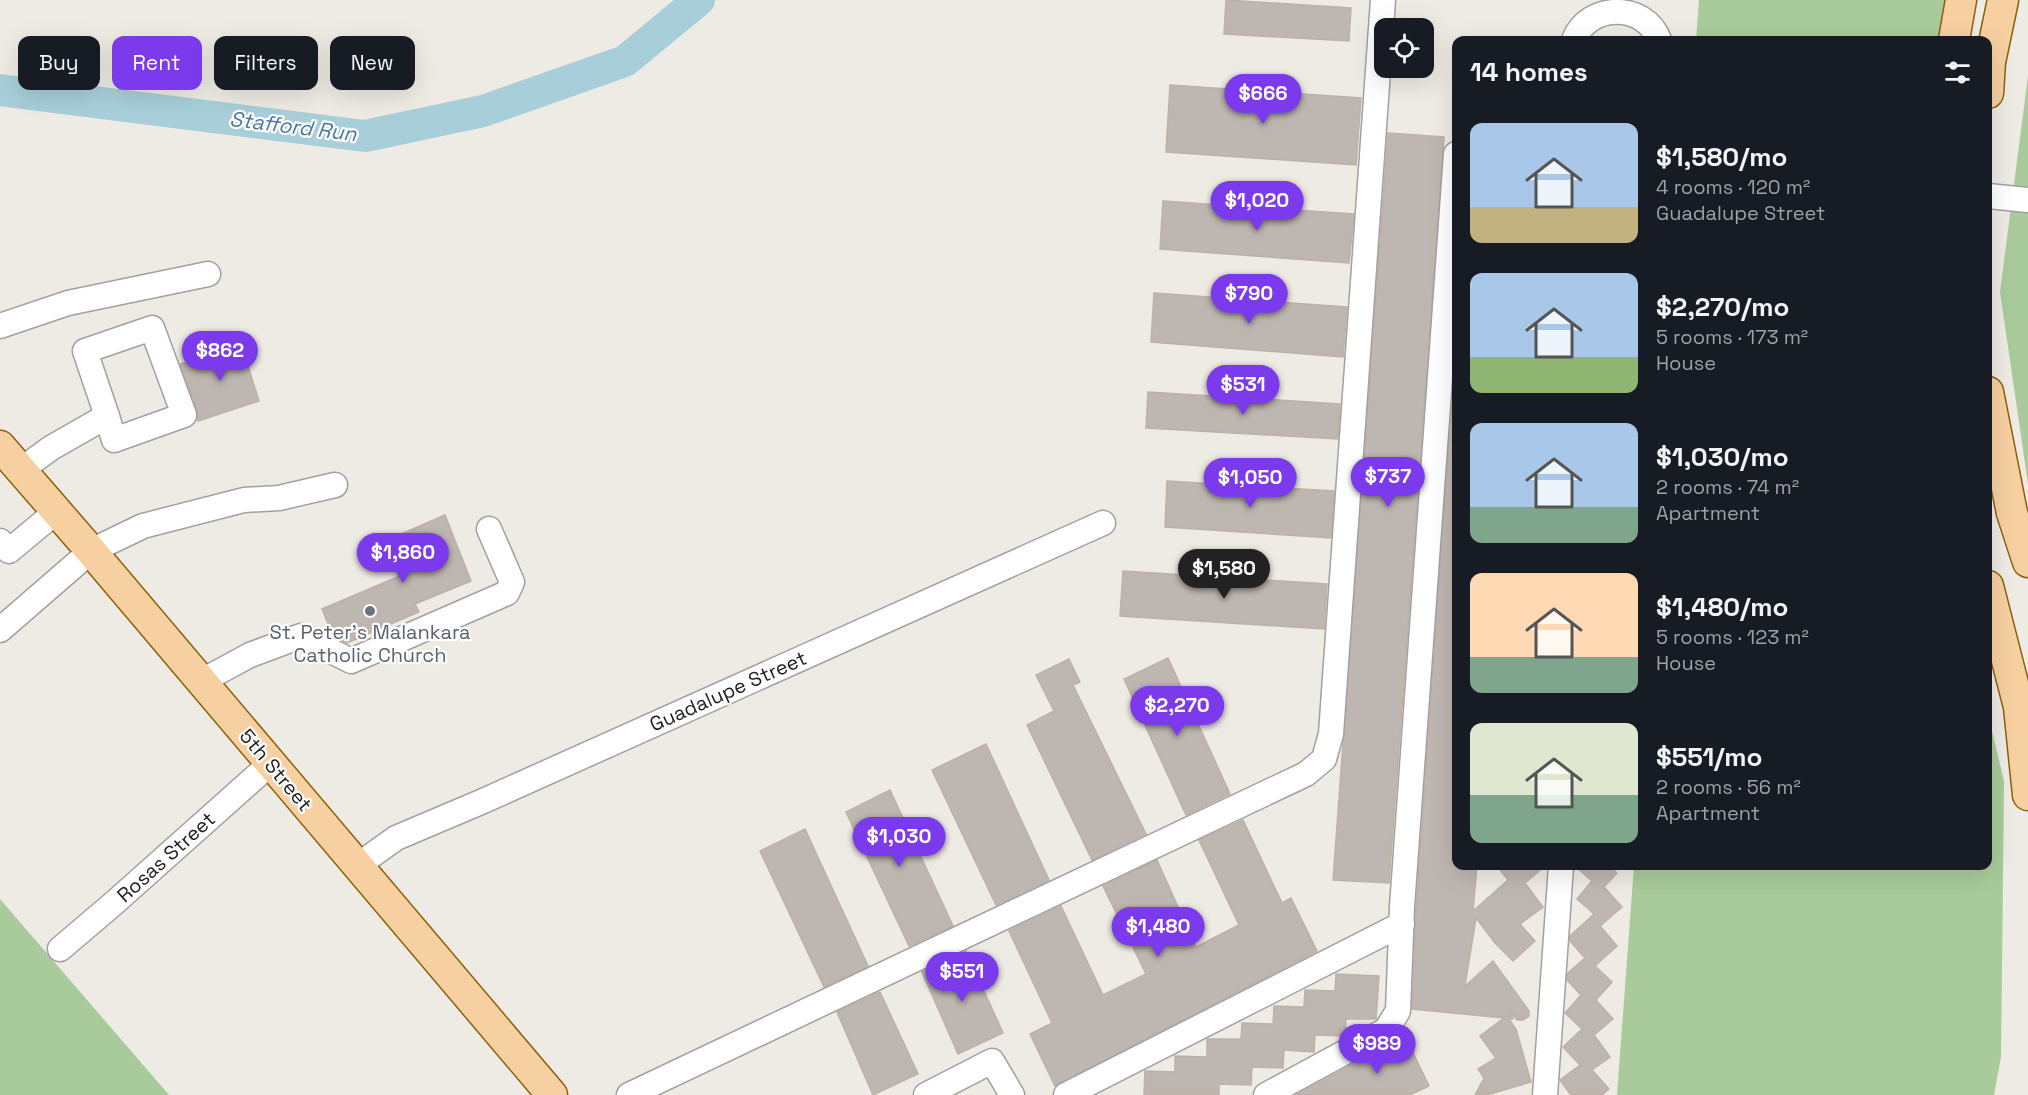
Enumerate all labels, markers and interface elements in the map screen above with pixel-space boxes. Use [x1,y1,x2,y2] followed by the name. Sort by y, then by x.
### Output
[1374,18,1434,78] map controls
[1374,18,1434,78] button: locate
[18,36,100,90] chip: Buy
[112,36,202,90] chip: Rent
[214,36,318,90] chip: Filters
[330,36,415,90] chip: New
[1470,55,1588,89] text: 14 homes
[1941,56,1974,89] icon: filters
[1227,74,1299,125] pin: $666
[1238,80,1288,106] text: $666
[228,105,359,147] water label: Stafford Run
[1656,140,1787,174] text: $1,580/mo
[1518,147,1590,219] icon: home
[1656,174,1810,200] text: 4 rooms · 120 m²
[1208,181,1306,232] pin: $1,020
[1225,187,1289,213] text: $1,020
[1656,200,1825,226] text: Guadalupe Street
[1213,274,1285,325] pin: $790
[1225,280,1273,306] text: $790
[1656,290,1789,324] text: $2,270/mo
[1518,297,1590,369] icon: home
[1656,324,1808,350] text: 5 rooms · 173 m²
[184,331,256,382] pin: $862
[196,337,244,363] text: $862
[1656,350,1716,376] text: House
[1207,365,1279,416] pin: $531
[1221,371,1265,397] text: $531
[1656,440,1789,474] text: $1,030/mo
[1518,447,1590,519] icon: home
[1352,457,1424,508] pin: $737
[1201,458,1299,509] pin: $1,050
[1365,463,1411,489] text: $737
[1218,464,1282,490] text: $1,050
[1656,474,1799,500] text: 2 rooms · 74 m²
[1656,500,1760,526] text: Apartment
[354,533,452,584] pin: $1,860
[371,539,435,565] text: $1,860
[1175,549,1273,600] pin: $1,580
[1192,555,1256,581] text: $1,580
[1656,590,1788,624] text: $1,480/mo
[1518,597,1590,669] icon: home
[363,604,377,618] marker: St. Peter's Malankara Catholic Church
[269,619,471,668] place label: St. Peter's Malankara Catholic Church
[1656,624,1809,650] text: 5 rooms · 123 m²
[645,645,811,737] street label: Guadalupe Street
[1656,650,1716,676] text: House
[1128,686,1226,737] pin: $2,270
[1144,692,1210,718] text: $2,270
[234,723,318,817] street label: 5th Street
[1656,740,1762,774] text: $551/mo
[1518,747,1590,819] icon: home
[1656,774,1801,800] text: 2 rooms · 56 m²
[1656,800,1760,826] text: Apartment
[111,806,221,908] street label: Rosas Street
[850,817,948,868] pin: $1,030
[867,823,931,849] text: $1,030
[1109,907,1207,958] pin: $1,480
[1126,913,1190,939] text: $1,480
[926,952,998,1003] pin: $551
[940,958,984,984] text: $551
[1341,1024,1413,1075] pin: $989
[1353,1030,1401,1056] text: $989

